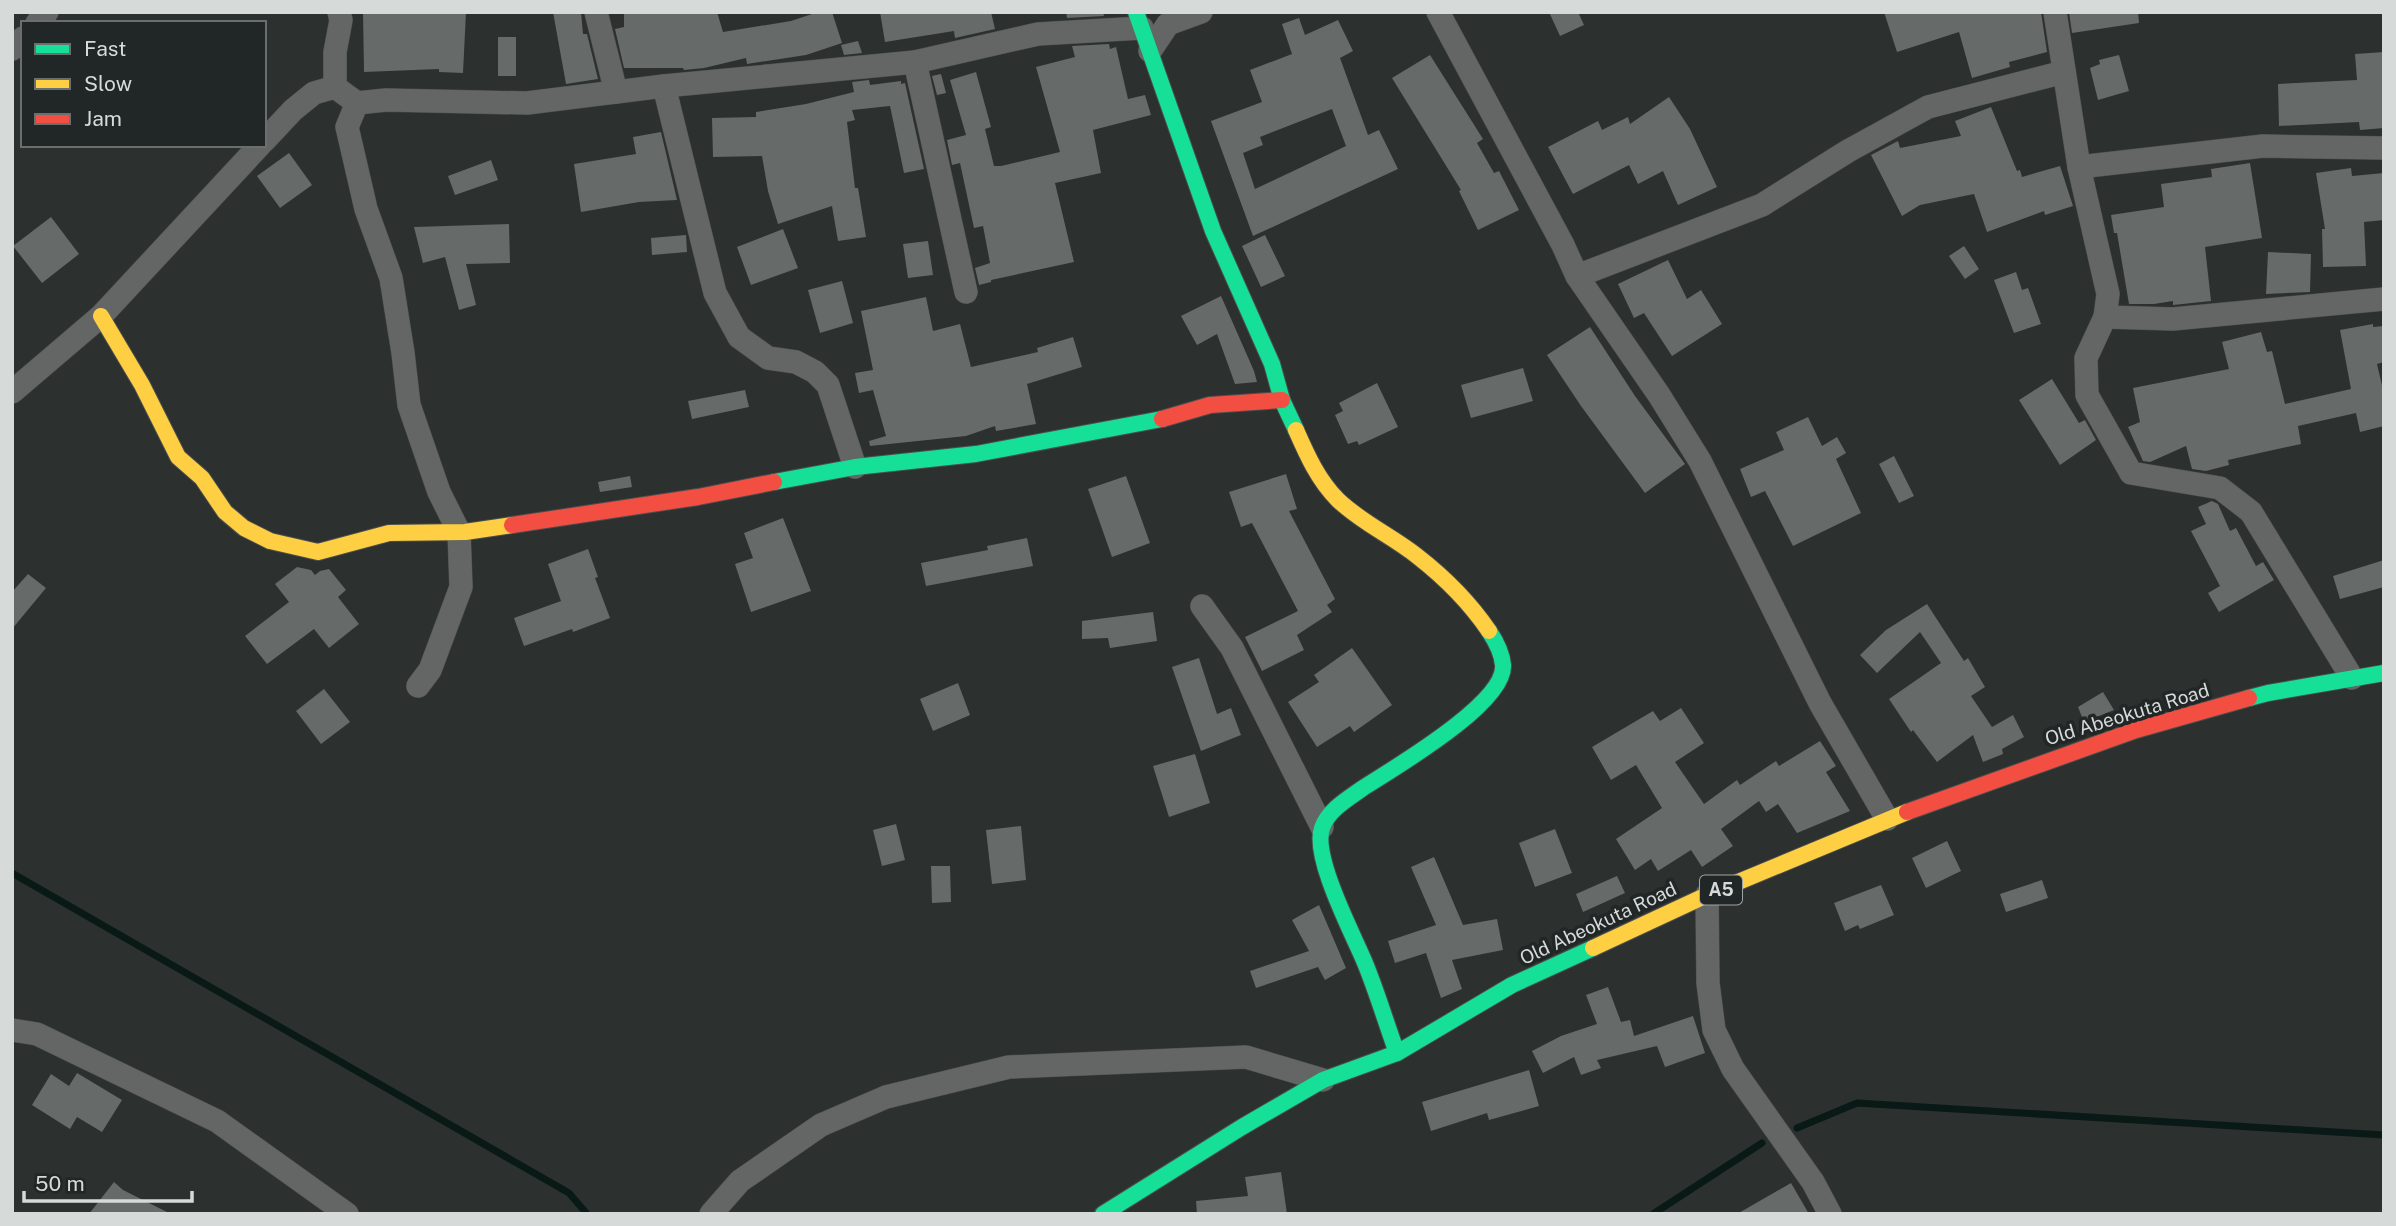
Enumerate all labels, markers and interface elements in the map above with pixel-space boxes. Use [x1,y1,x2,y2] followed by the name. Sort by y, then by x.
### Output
[21,21,266,147] legend
[84,36,126,61] text: Fast
[84,71,132,96] text: Slow
[84,106,122,131] text: Jam
[2042,679,2212,749] street label: Old Abeokuta Road
[1700,876,1742,904] road number: A5
[1516,877,1680,969] street label: Old Abeokuta Road
[24,1160,192,1204] scale bar
[35,1171,85,1196] text: 50 m

